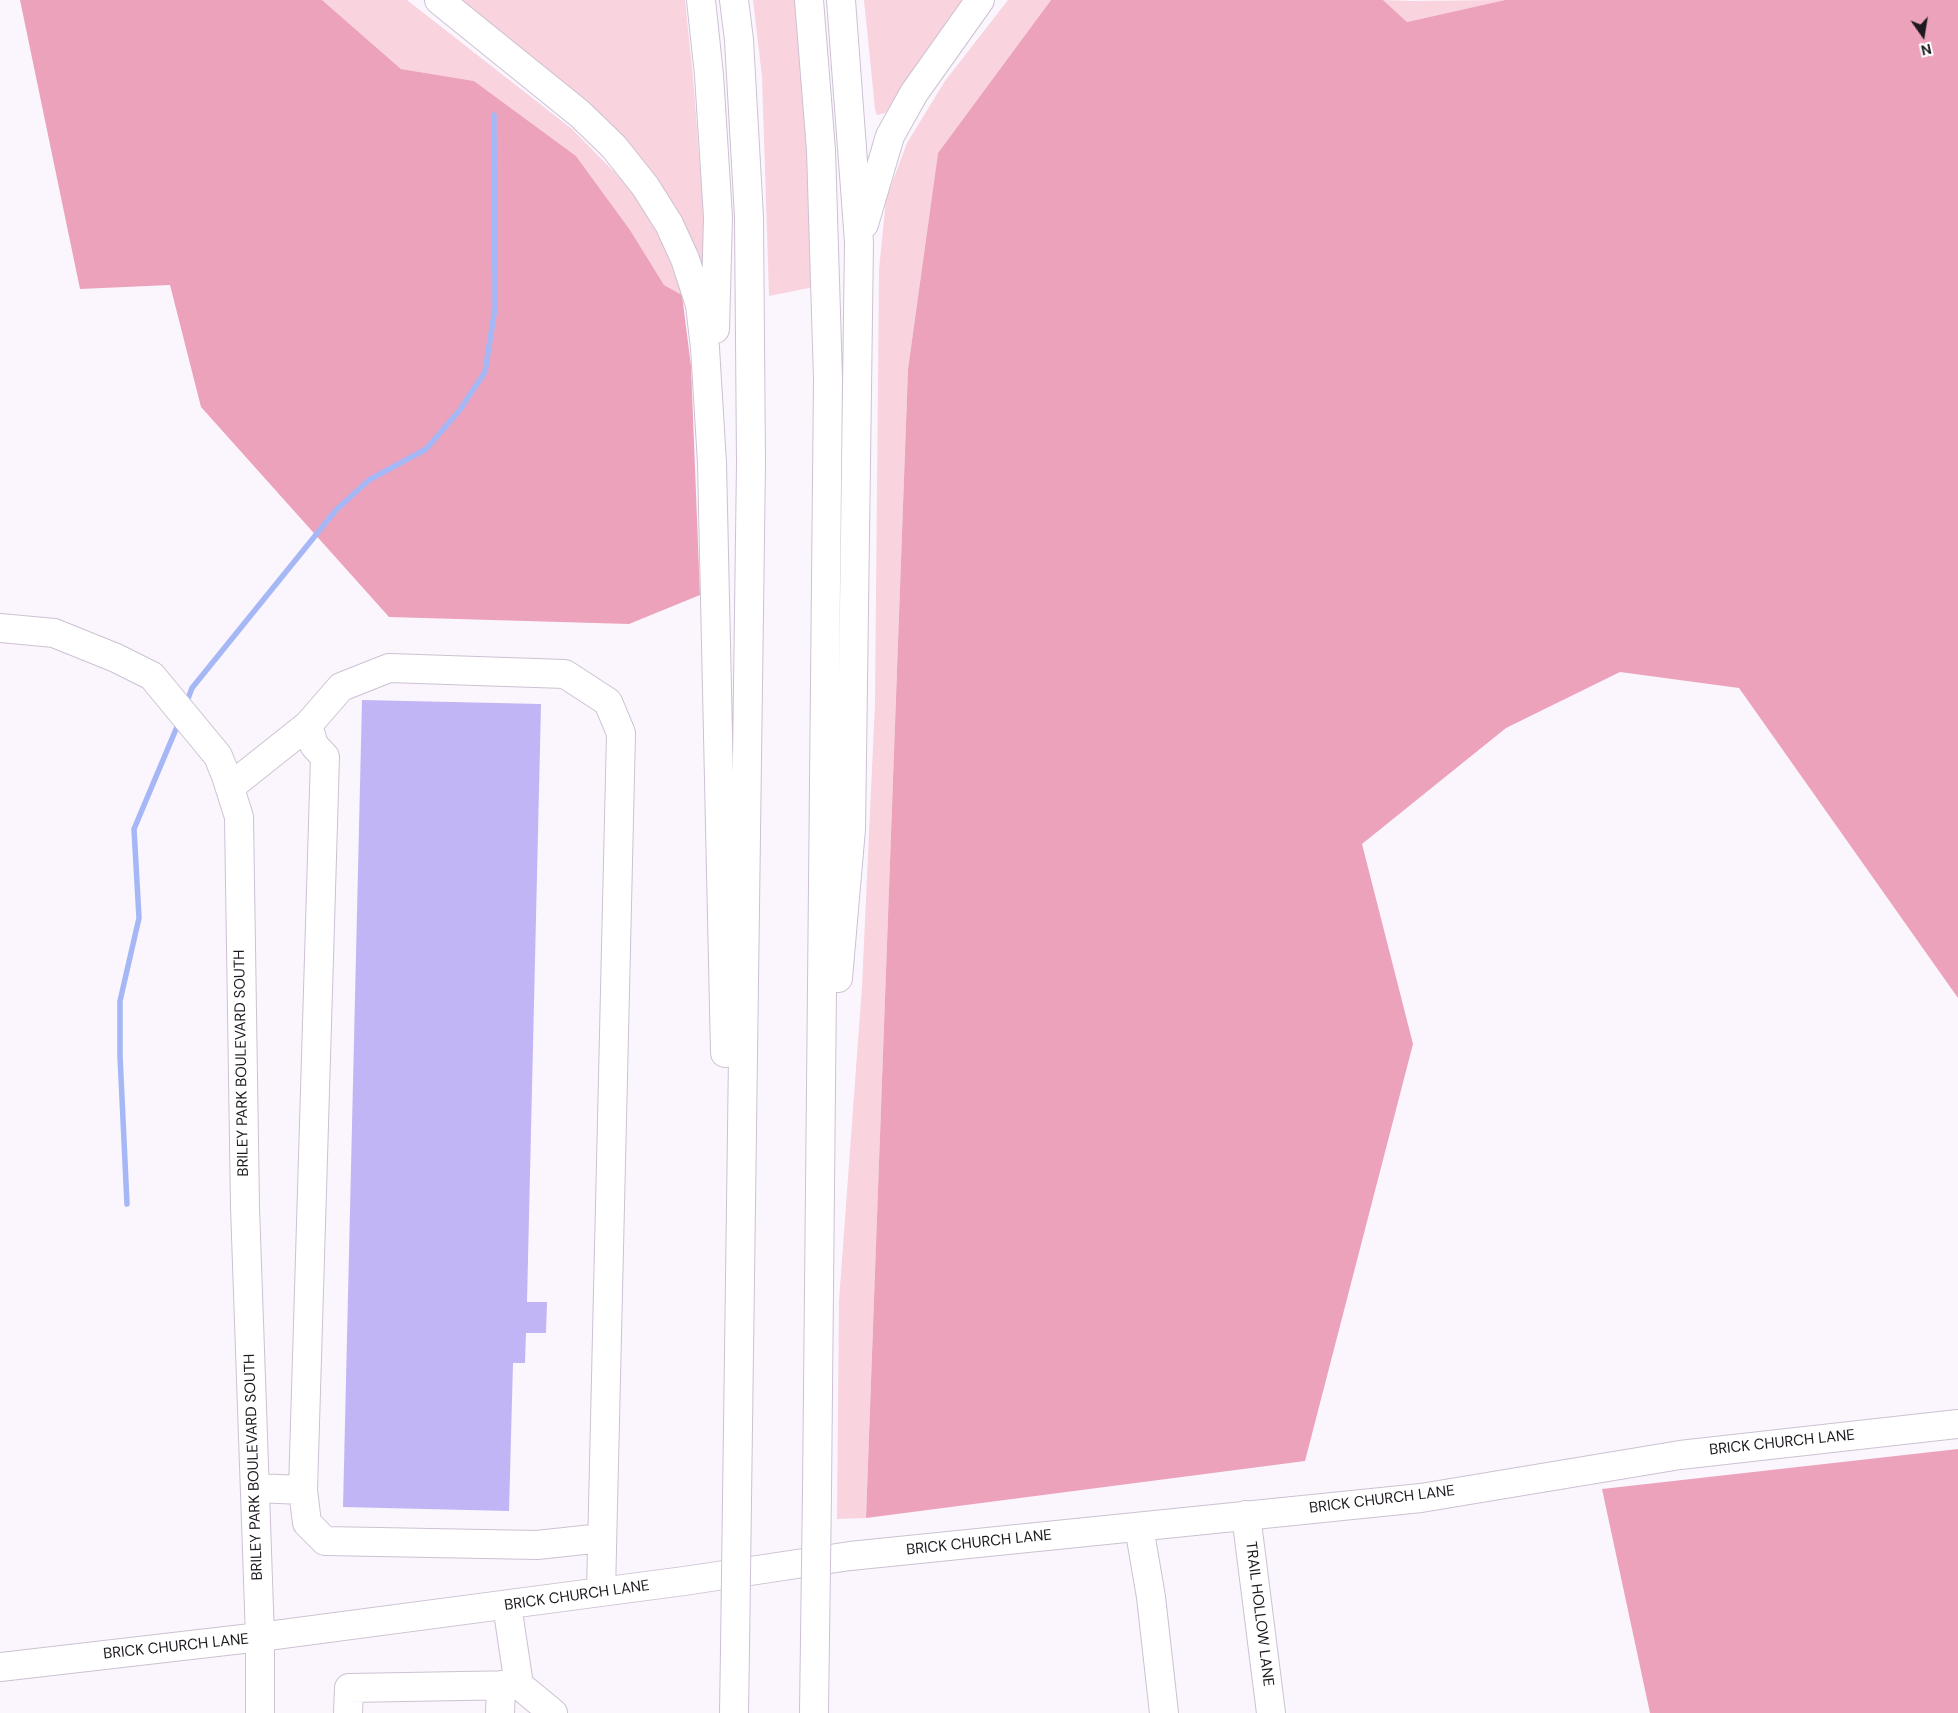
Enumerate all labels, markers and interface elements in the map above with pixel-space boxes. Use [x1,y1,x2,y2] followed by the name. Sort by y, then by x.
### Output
[1898,10,1948,60] north arrow
[1919,40,1933,60] text: N
[231,949,253,1177] street label: BRILEY PARK BOULEVARD SOUTH
[241,1353,267,1581] street label: BRILEY PARK BOULEVARD SOUTH
[1708,1426,1856,1460] street label: BRICK CHURCH LANE
[1308,1482,1456,1518] street label: BRICK CHURCH LANE
[905,1526,1053,1560] street label: BRICK CHURCH LANE
[1241,1541,1277,1687] street label: TRAIL HOLLOW LANE
[503,1577,651,1615] street label: BRICK CHURCH LANE
[102,1630,250,1664] street label: BRICK CHURCH LANE

